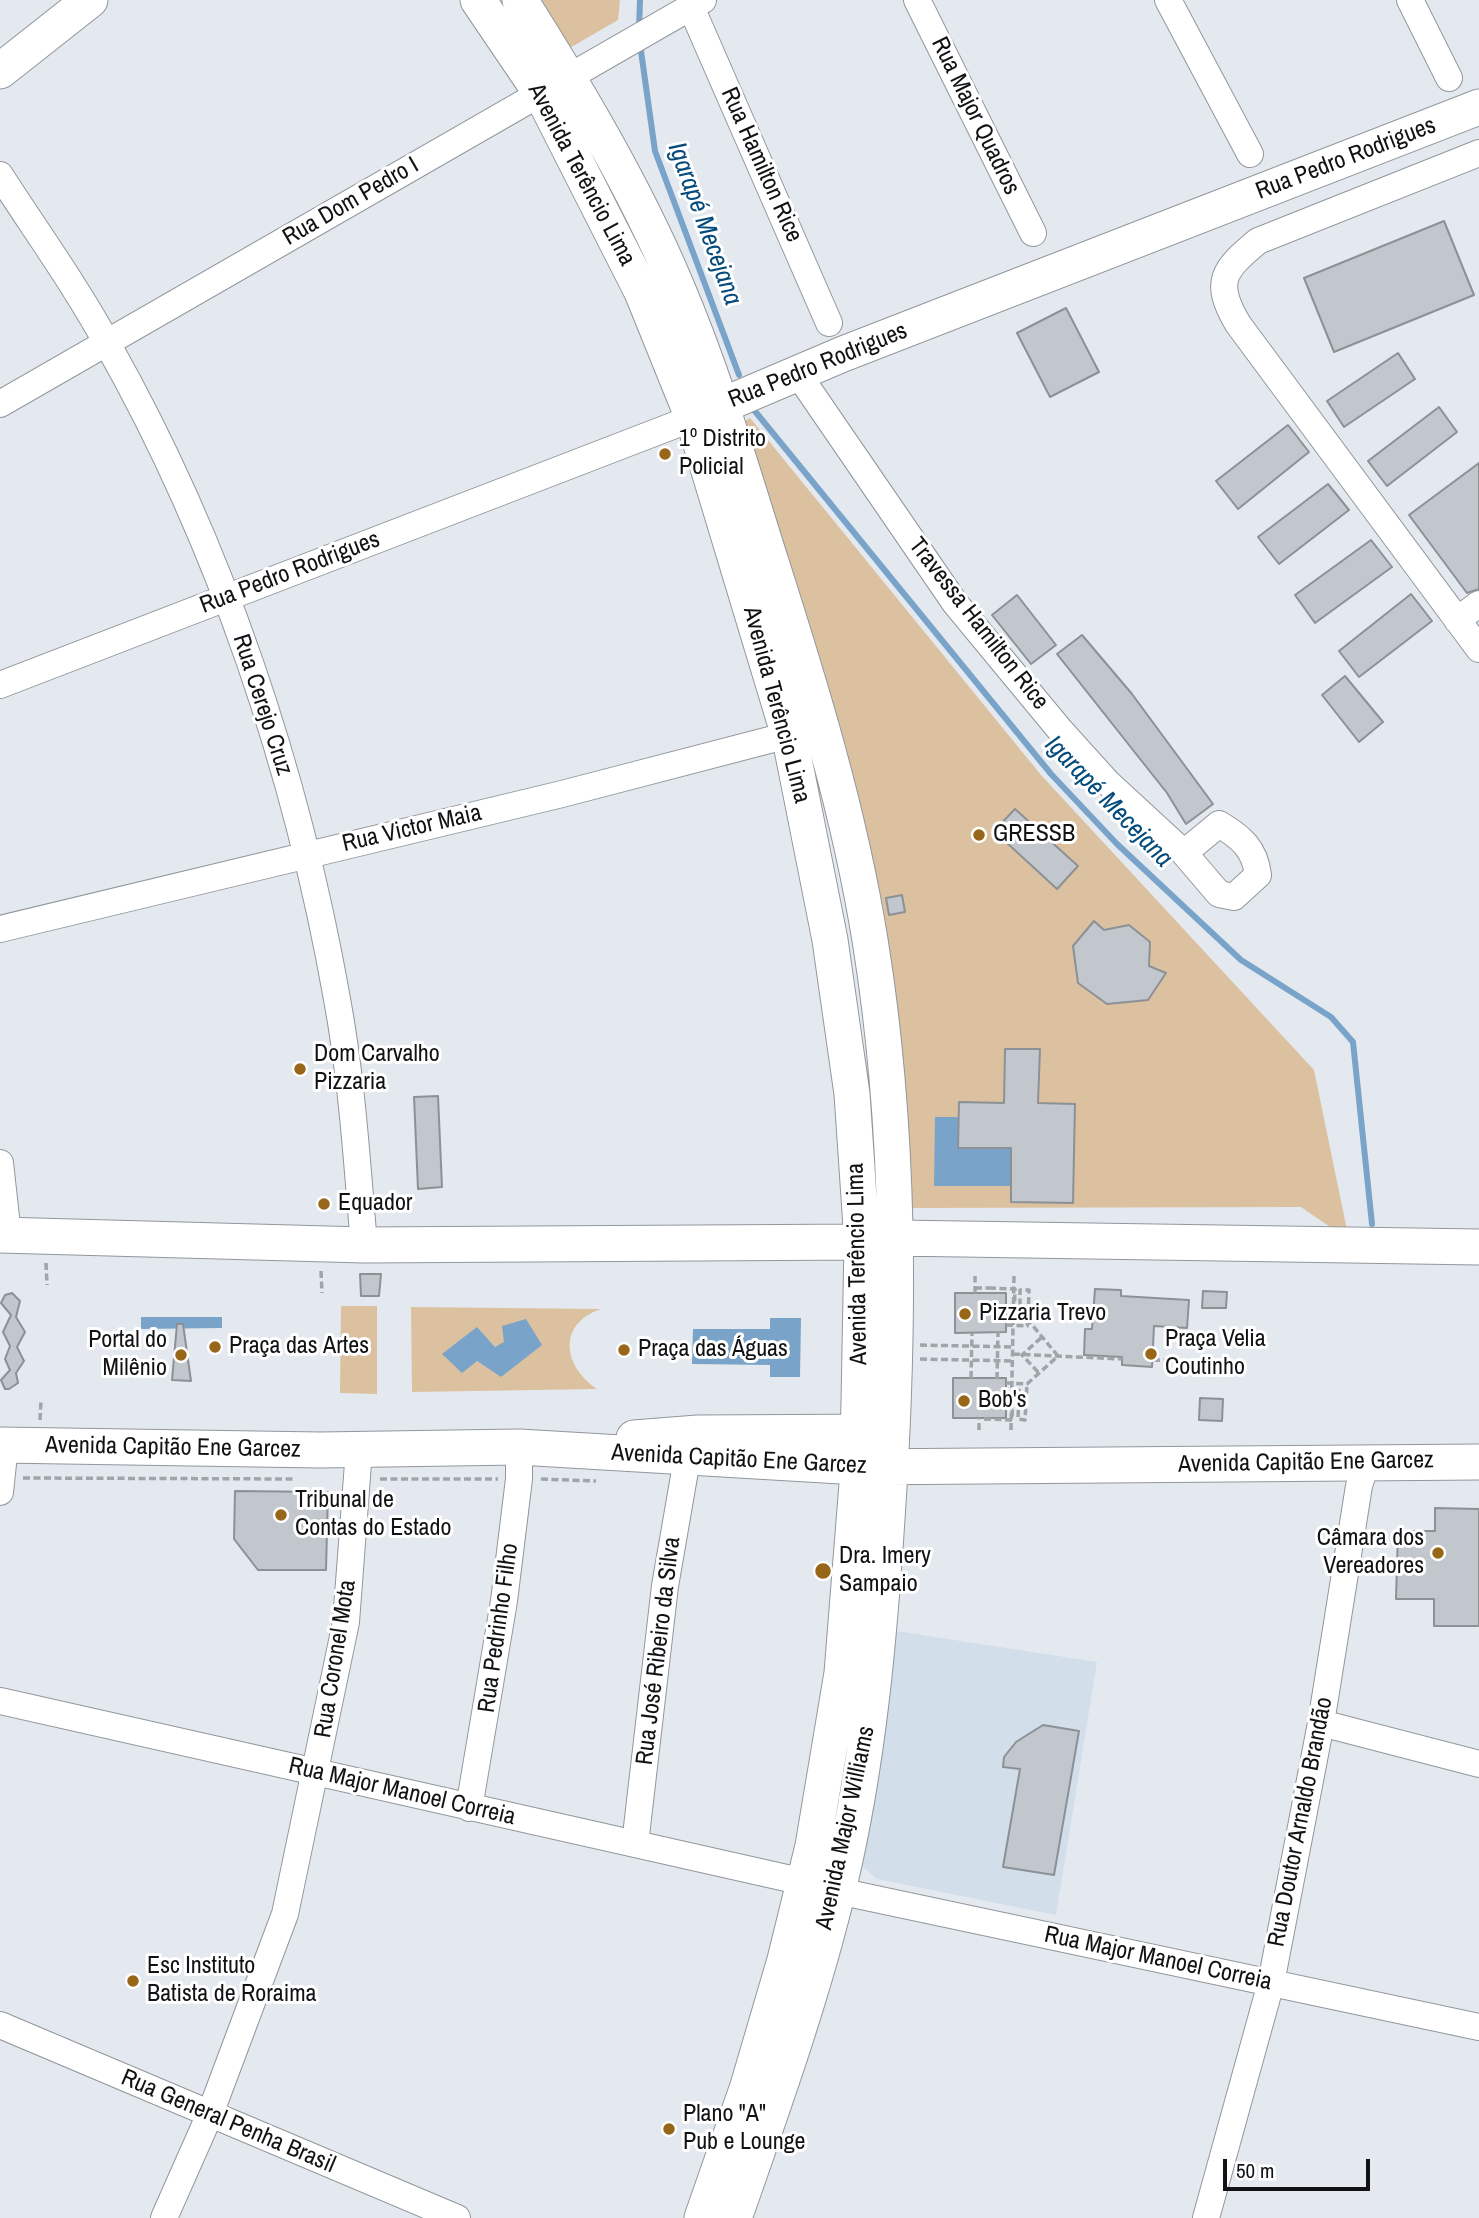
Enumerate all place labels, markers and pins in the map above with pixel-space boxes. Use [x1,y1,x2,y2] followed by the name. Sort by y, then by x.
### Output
[679,426,766,482] place label: 1º Distrito Policial
[657,446,673,462] marker: 1º Distrito Policial
[993,821,1075,849] place label: GRESSB
[971,827,987,843] marker: GRESSB
[314,1041,440,1097] place label: Dom Carvalho Pizzaria
[292,1061,308,1077] marker: Dom Carvalho Pizzaria
[338,1190,412,1218] place label: Equador
[316,1196,332,1212] marker: Equador
[979,1300,1106,1328] place label: Pizzaria Trevo
[957,1306,973,1322] marker: Pizzaria Trevo
[1165,1326,1266,1382] place label: Praça Velia Coutinho
[88,1327,167,1383] place label: Portal do Milênio
[229,1333,369,1361] place label: Praça das Artes
[638,1336,788,1364] place label: Praça das Águas
[207,1339,223,1355] marker: Praça das Artes
[616,1342,632,1358] marker: Praça das Águas
[1143,1346,1159,1362] marker: Praça Velia Coutinho
[173,1347,189,1363] marker: Portal do Milênio
[978,1387,1027,1415] place label: Bob's
[956,1393,972,1409] marker: Bob's
[295,1487,451,1543] place label: Tribunal de Contas do Estado
[273,1507,289,1523] marker: Tribunal de Contas do Estado
[1317,1525,1424,1581] place label: Câmara dos Vereadores
[839,1543,931,1599] place label: Dra. Imery Sampaio
[1430,1545,1446,1561] marker: Câmara dos Vereadores
[813,1561,833,1581] marker: Dra. Imery Sampaio
[147,1953,317,2009] place label: Esc Instituto Batista de Roraima
[125,1973,141,1989] marker: Esc Instituto Batista de Roraima
[683,2101,806,2157] place label: Plano "A" Pub e Lounge
[661,2121,677,2137] marker: Plano "A" Pub e Lounge

